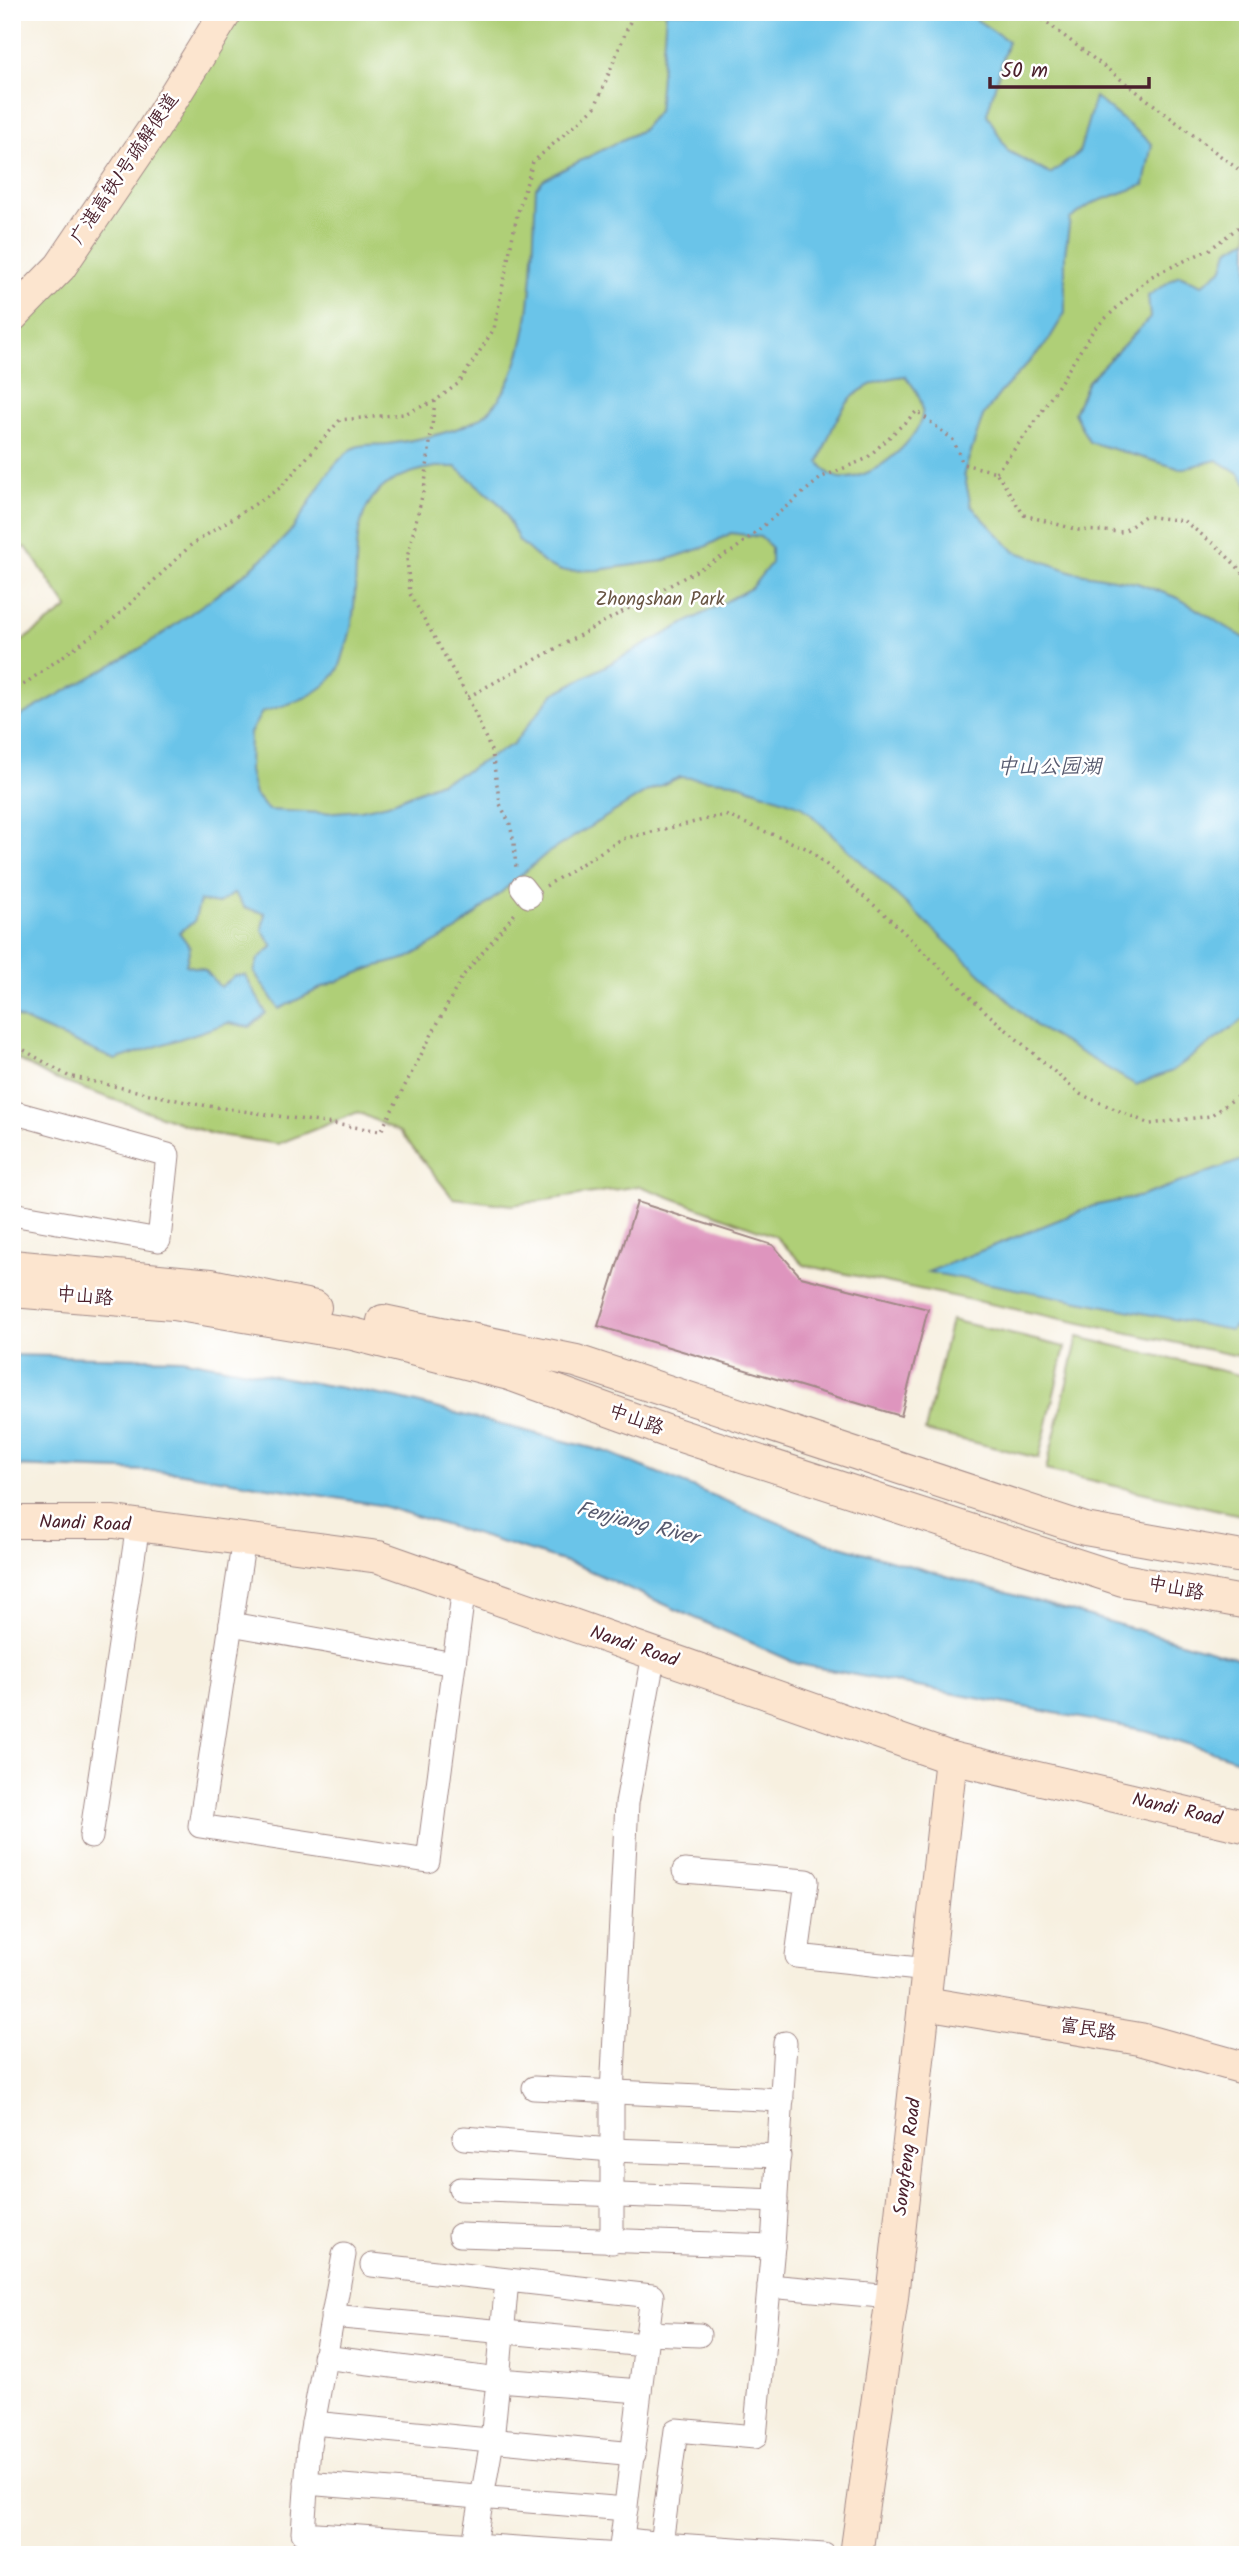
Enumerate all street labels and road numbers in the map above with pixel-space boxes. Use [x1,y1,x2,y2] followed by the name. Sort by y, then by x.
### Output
[63,87,187,251] street label: 广湛高铁1号疏解便道
[55,1280,115,1314] street label: 中山路
[604,1396,668,1444] street label: 中山路
[39,1507,132,1541] street label: Nandi Road
[1145,1569,1207,1609] street label: 中山路
[586,1618,683,1676] street label: Nandi Road
[1129,1785,1226,1835] street label: Nandi Road
[1057,2011,1119,2049] street label: 富民路
[886,2096,930,2218] street label: Songfeng Road

